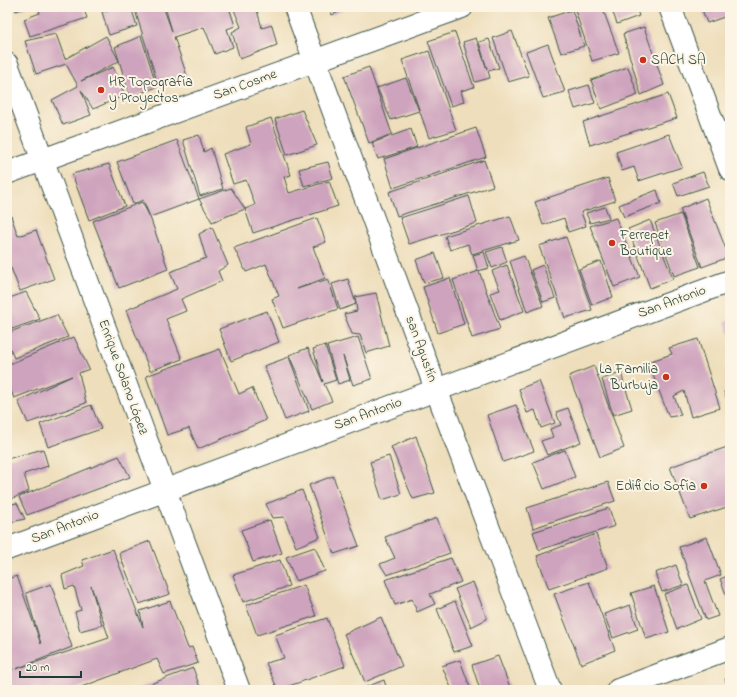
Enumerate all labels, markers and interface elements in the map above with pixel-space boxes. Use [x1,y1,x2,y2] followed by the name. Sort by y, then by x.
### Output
[651,50,706,71] place label: SACH SA
[638,55,648,65] marker: SACH SA
[210,64,280,106] street label: San Cosme
[109,72,193,110] place label: HR Topografía y Proyectos
[96,85,106,95] marker: HR Topografía y Proyectos
[619,225,673,262] place label: Ferrepet Boutique
[607,238,617,248] marker: Ferrepet Boutique
[635,280,709,324] street label: San Antonio
[398,313,443,386] street label: san Agustín
[92,316,154,438] street label: Enrique Solano López
[599,359,658,396] place label: La Familia Burbuja
[661,372,671,382] marker: La Familia Burbuja
[331,392,405,436] street label: San Antonio
[616,476,696,497] place label: Edificio Sofía
[699,481,709,491] marker: Edificio Sofía
[28,504,102,550] street label: San Antonio
[20,653,81,679] scale bar
[26,659,49,677] text: 20 m

